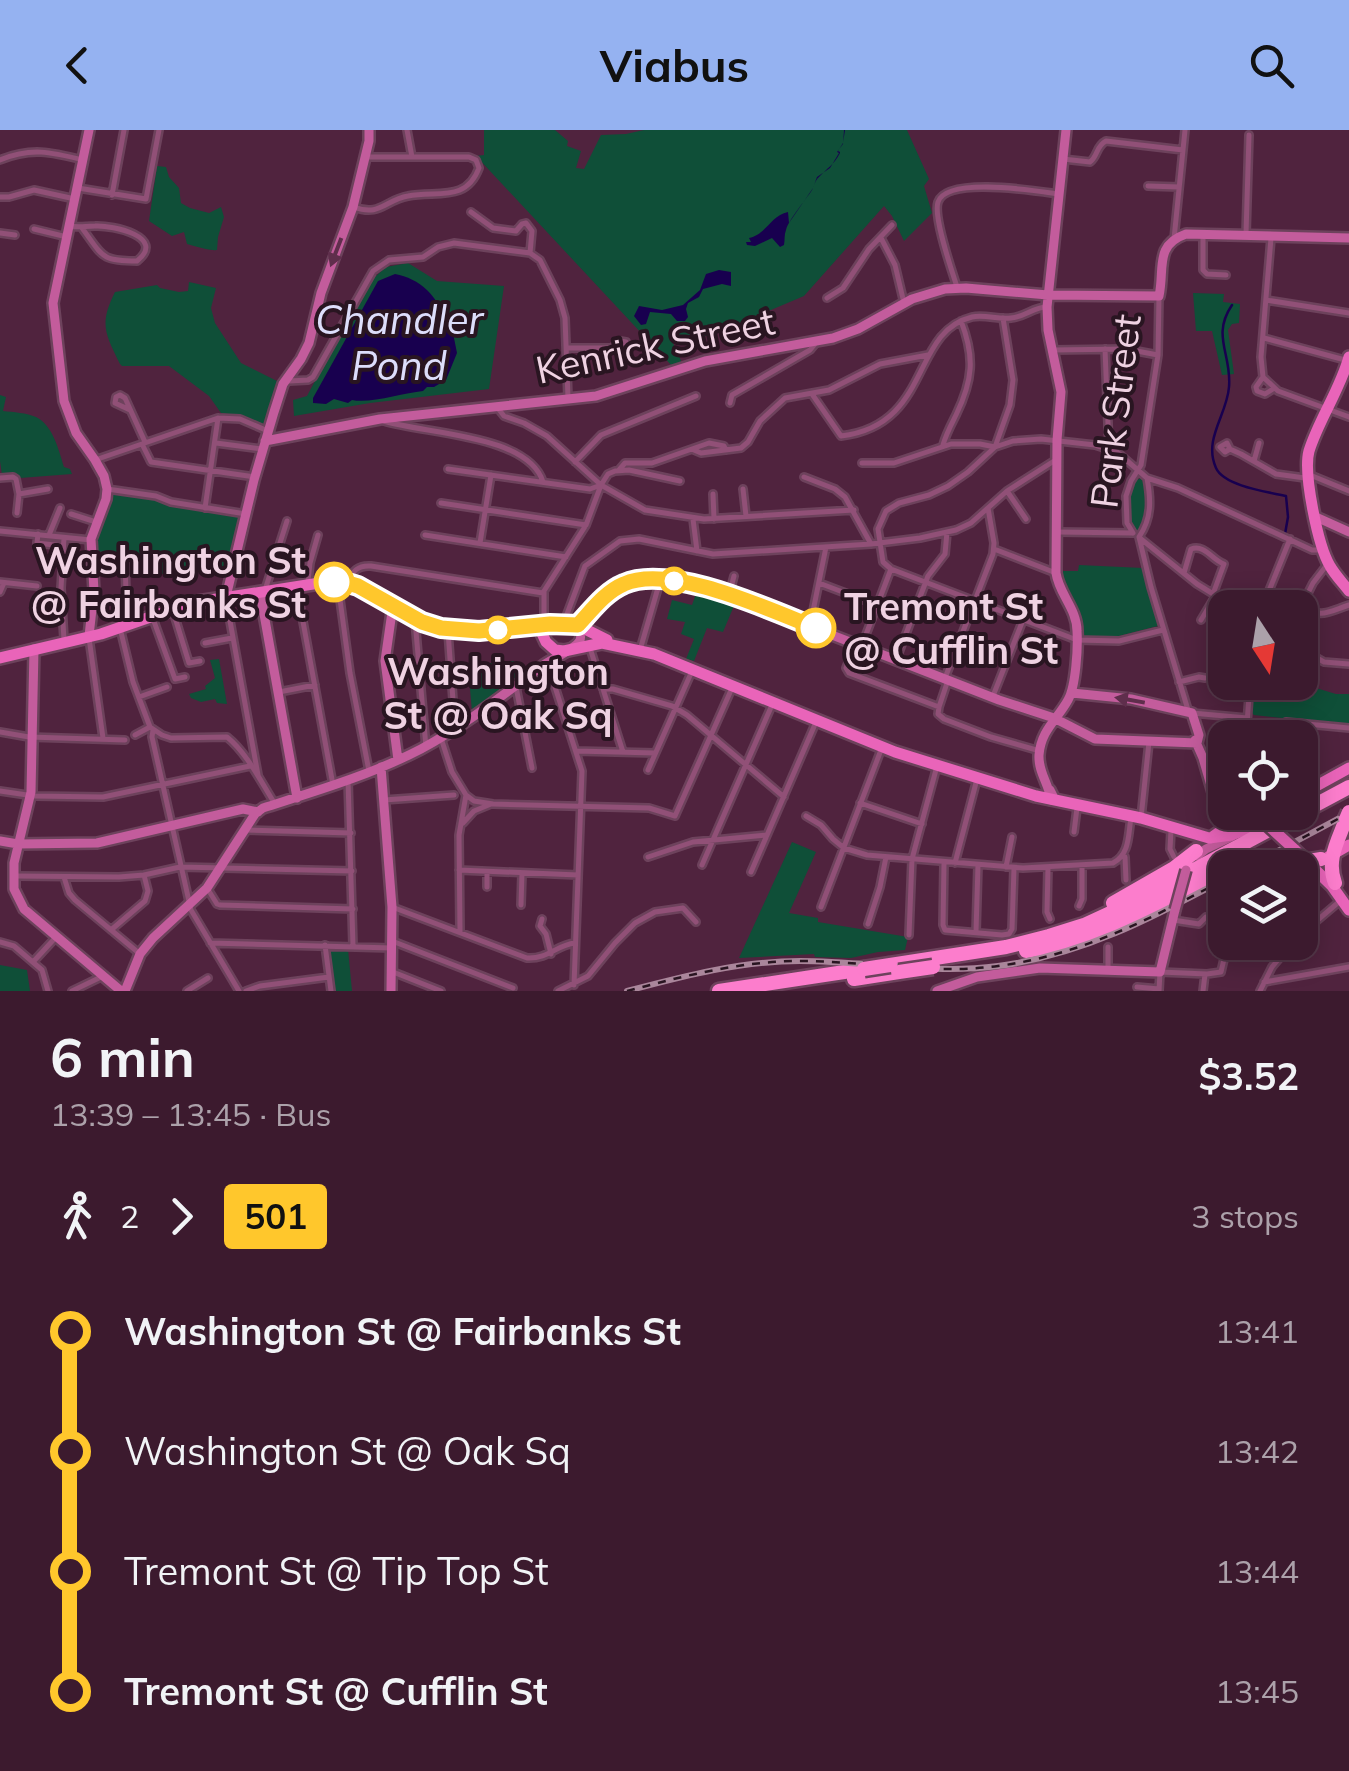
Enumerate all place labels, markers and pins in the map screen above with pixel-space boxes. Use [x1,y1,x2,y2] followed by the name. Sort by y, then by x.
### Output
[31,536,306,628] place label: Washington St @ Fairbanks St
[315,563,353,601] marker: Washington St @ Fairbanks St
[661,568,687,594] unlabelled marker
[844,582,1058,674] place label: Tremont St @ Cufflin St
[797,609,835,647] marker: Tremont St @ Cufflin St
[485,617,511,643] marker: Washington St @ Oak Sq
[383,647,613,739] place label: Washington St @ Oak Sq

